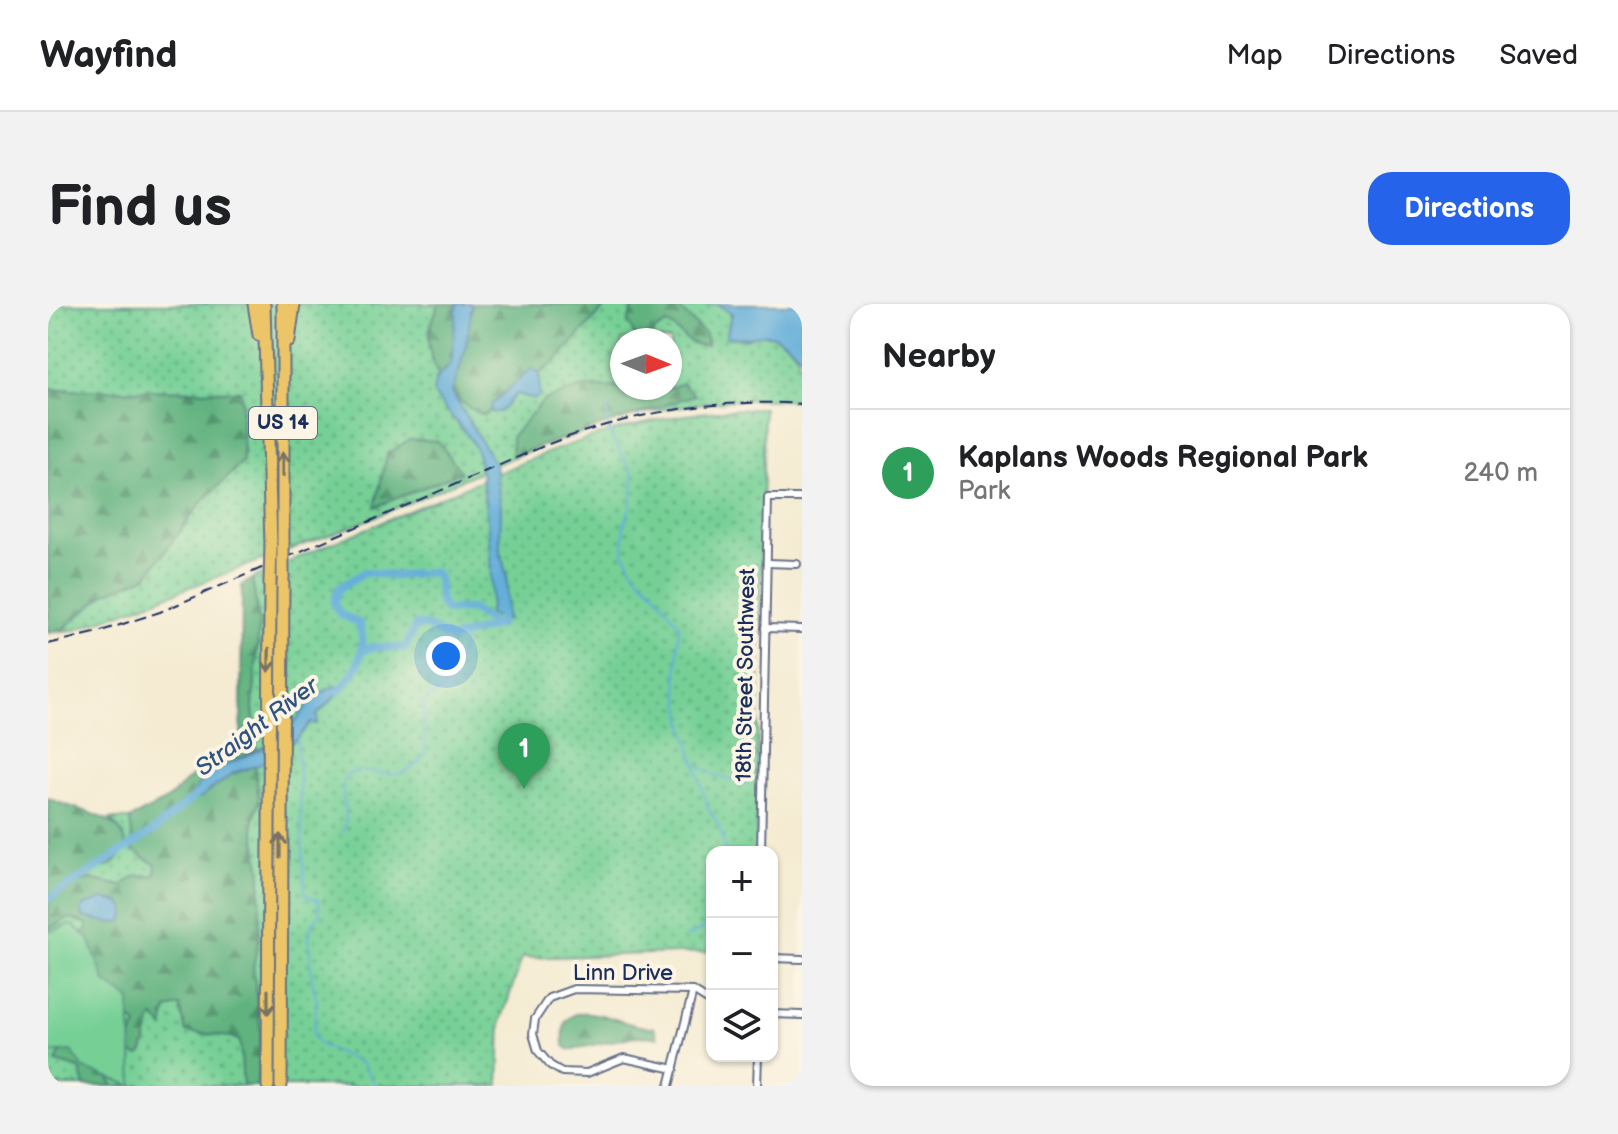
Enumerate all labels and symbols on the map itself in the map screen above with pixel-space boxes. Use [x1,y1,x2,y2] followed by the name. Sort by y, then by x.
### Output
[610,328,682,400] north arrow
[249,407,317,439] road number: US 14
[275,451,291,478] one-way arrow
[731,568,761,782] street label: 18th Street Southwest
[426,636,466,676] your location
[261,646,277,673] one-way arrow
[190,670,326,783] water label: Straight River
[498,723,550,789] pin: 1
[272,833,288,860] one-way arrow
[573,960,673,987] street label: Linn Drive
[260,988,276,1015] one-way arrow

